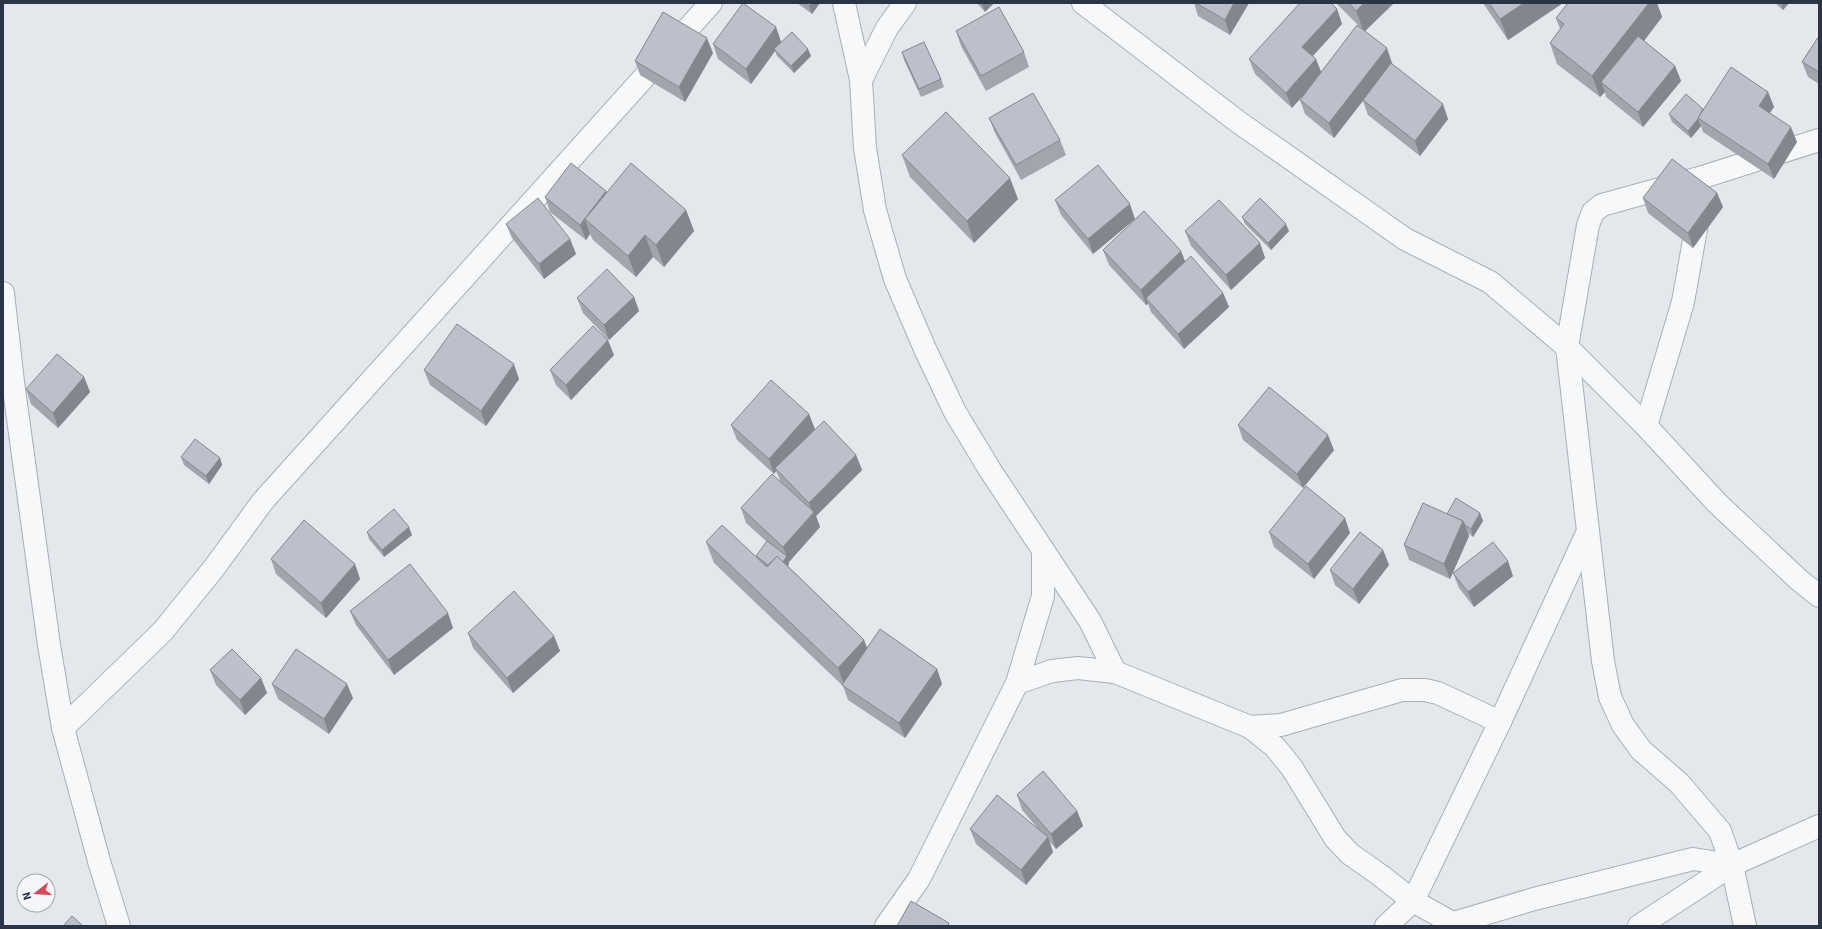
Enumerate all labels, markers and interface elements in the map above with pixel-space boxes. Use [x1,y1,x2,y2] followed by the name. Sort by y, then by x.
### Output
[16,873,56,913] north arrow
[20,890,34,901] text: N

